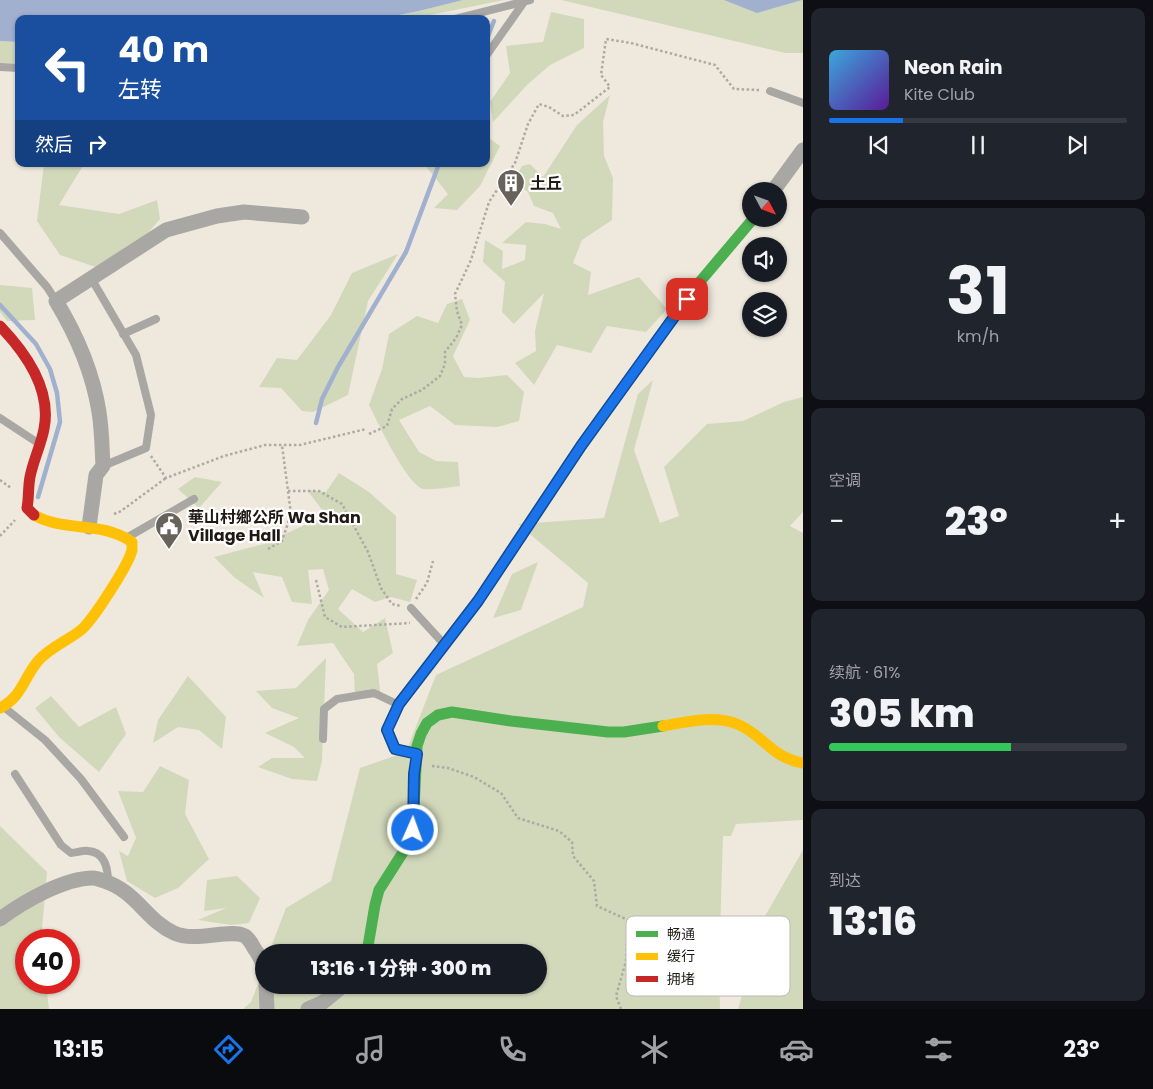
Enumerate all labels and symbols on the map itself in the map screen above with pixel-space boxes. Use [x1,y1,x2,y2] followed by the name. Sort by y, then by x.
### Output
[496,168,526,207] building icon: 土丘
[530,172,562,195] place label: 土丘
[742,182,788,228] north arrow
[666,278,708,320] pin
[188,506,361,547] place label: 華山村鄉公所 Wa Shan Village Hall
[154,511,184,550] public building icon: 華山村鄉公所 Wa Shan Village Hall
[386,803,438,855] position arrow
[626,916,790,996] legend
[667,924,695,944] text: 畅通
[15,929,80,994] speed limit sign: 40
[667,946,695,966] text: 缓行
[667,969,695,989] text: 拥堵

